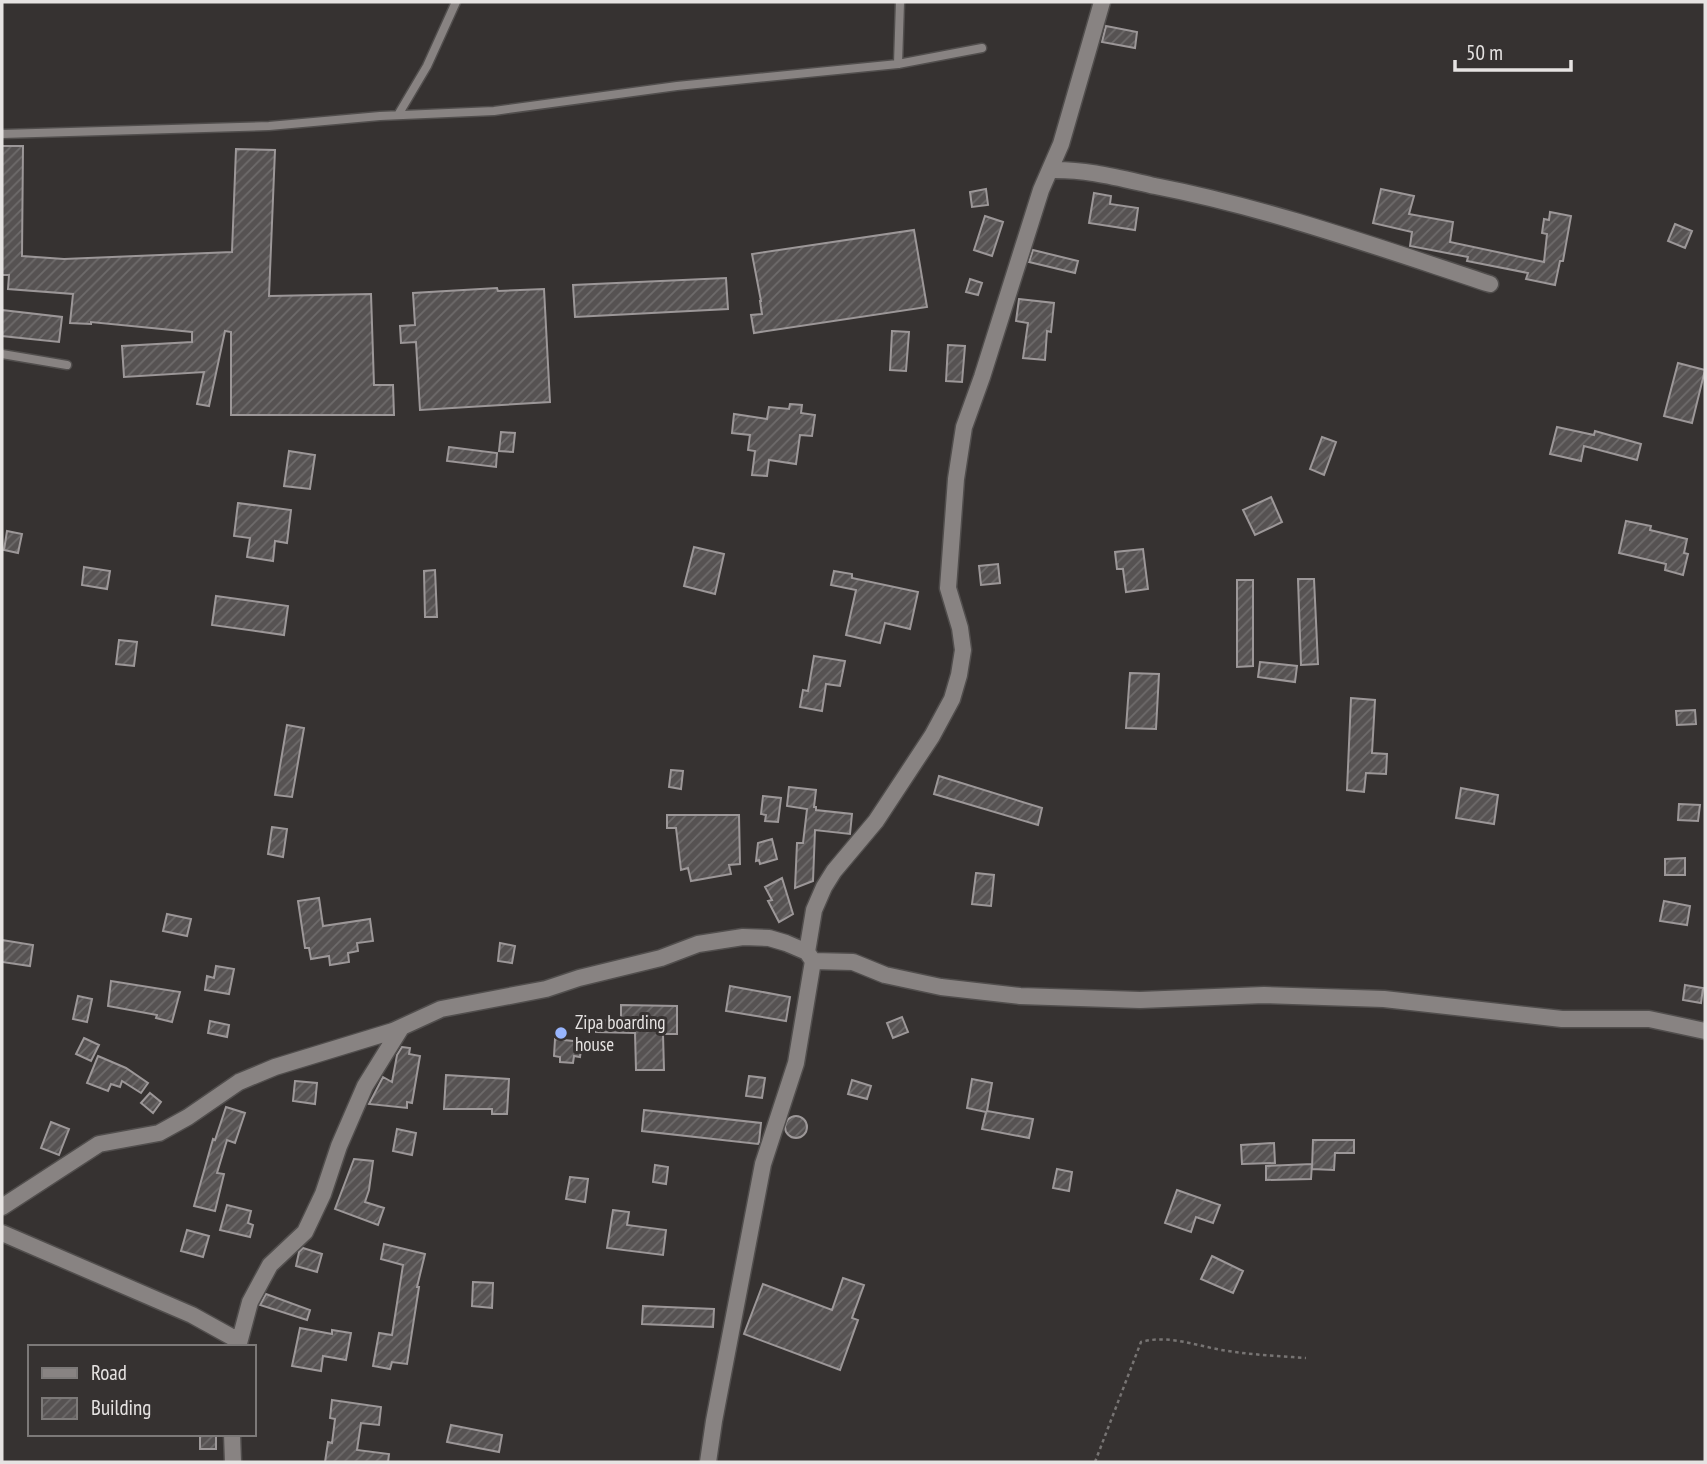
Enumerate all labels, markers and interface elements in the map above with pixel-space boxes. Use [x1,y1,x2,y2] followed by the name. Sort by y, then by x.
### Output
[1455,28,1570,72] scale bar
[1466,39,1503,66] text: 50 m
[575,1010,666,1056] place label: Zipa boarding house
[553,1025,569,1041] marker: Zipa boarding house
[28,1345,256,1436] legend
[91,1359,127,1386] text: Road
[91,1394,151,1421] text: Building

